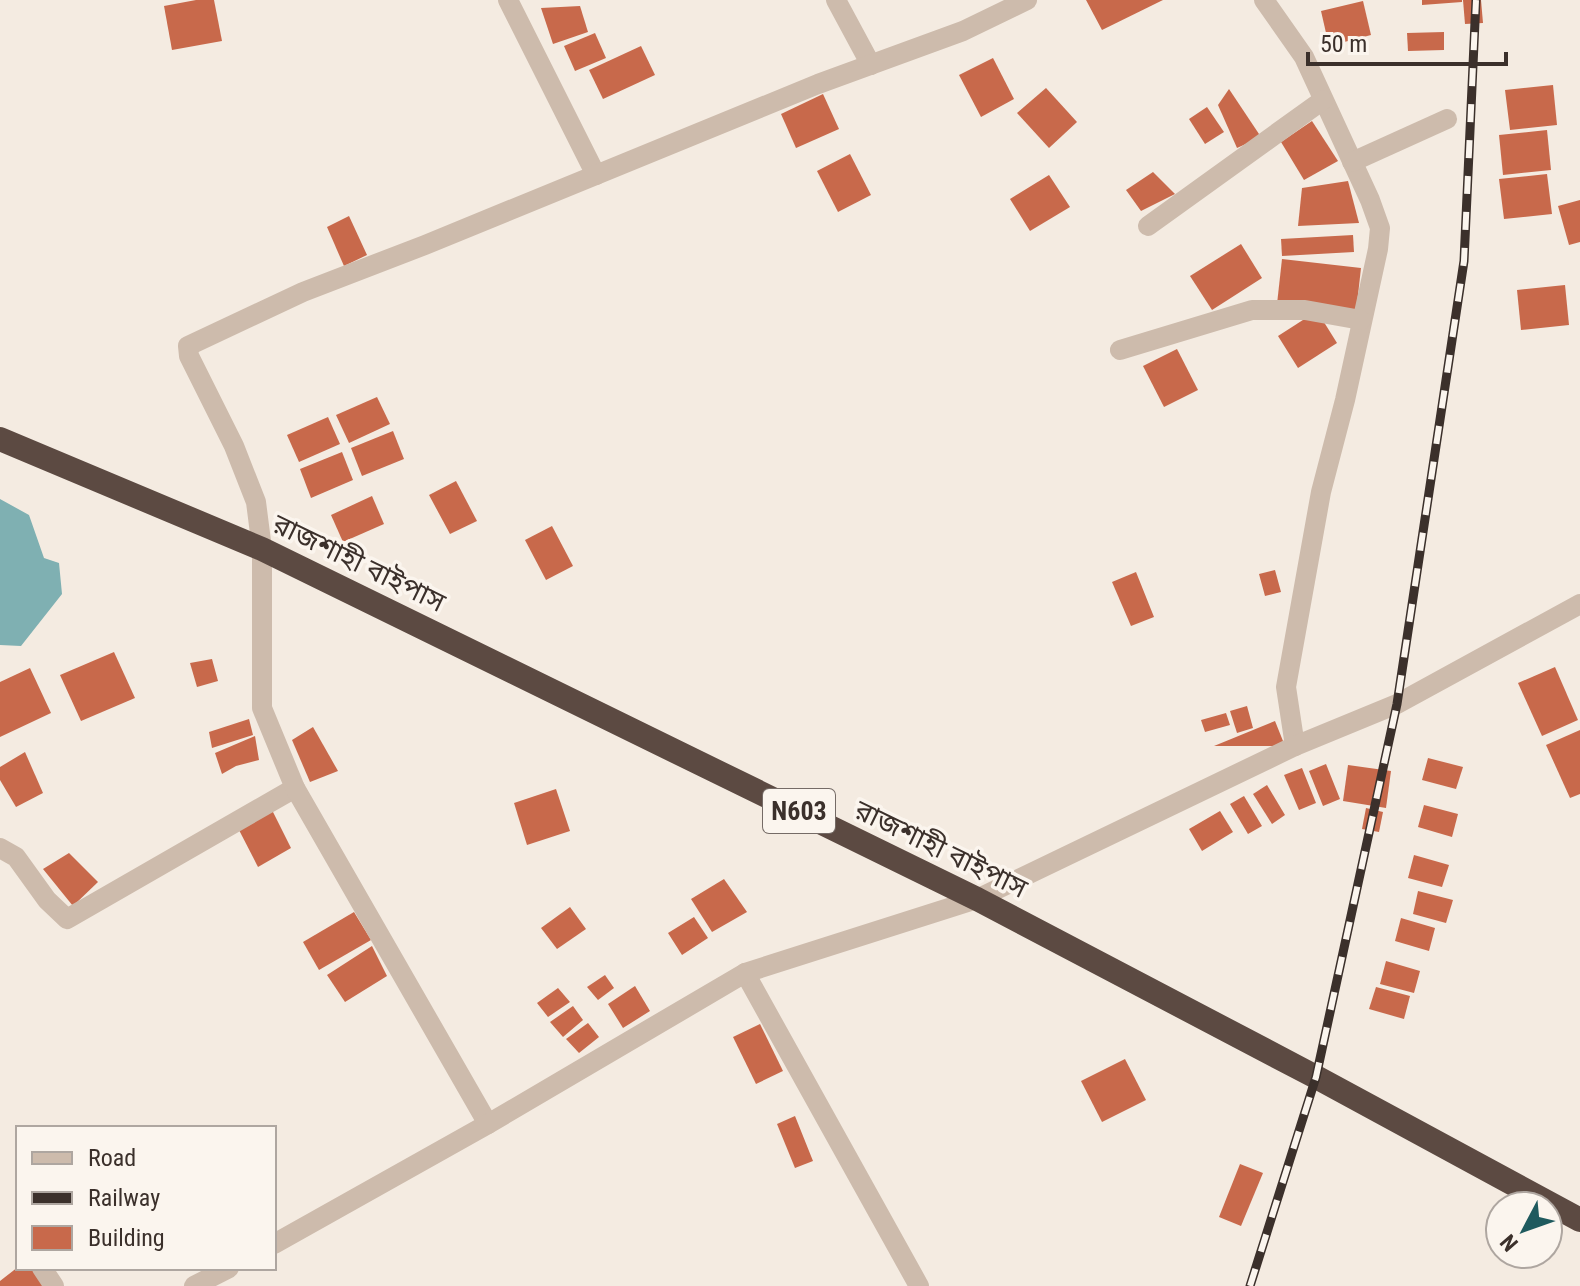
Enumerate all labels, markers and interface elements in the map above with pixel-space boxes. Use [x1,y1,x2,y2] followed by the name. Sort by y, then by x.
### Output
[1308,16,1506,66] scale bar
[1320,30,1367,58] text: 50 m
[267,507,451,619] street label: রাজশাহী বাইপাস
[763,789,835,833] road number: N603
[849,793,1033,905] street label: রাজশাহী বাইপাস
[16,1126,276,1270] legend
[88,1144,136,1172] text: Road
[88,1184,160,1212] text: Railway
[1484,1190,1564,1270] north arrow
[88,1224,165,1252] text: Building
[1495,1230,1523,1256] text: N

